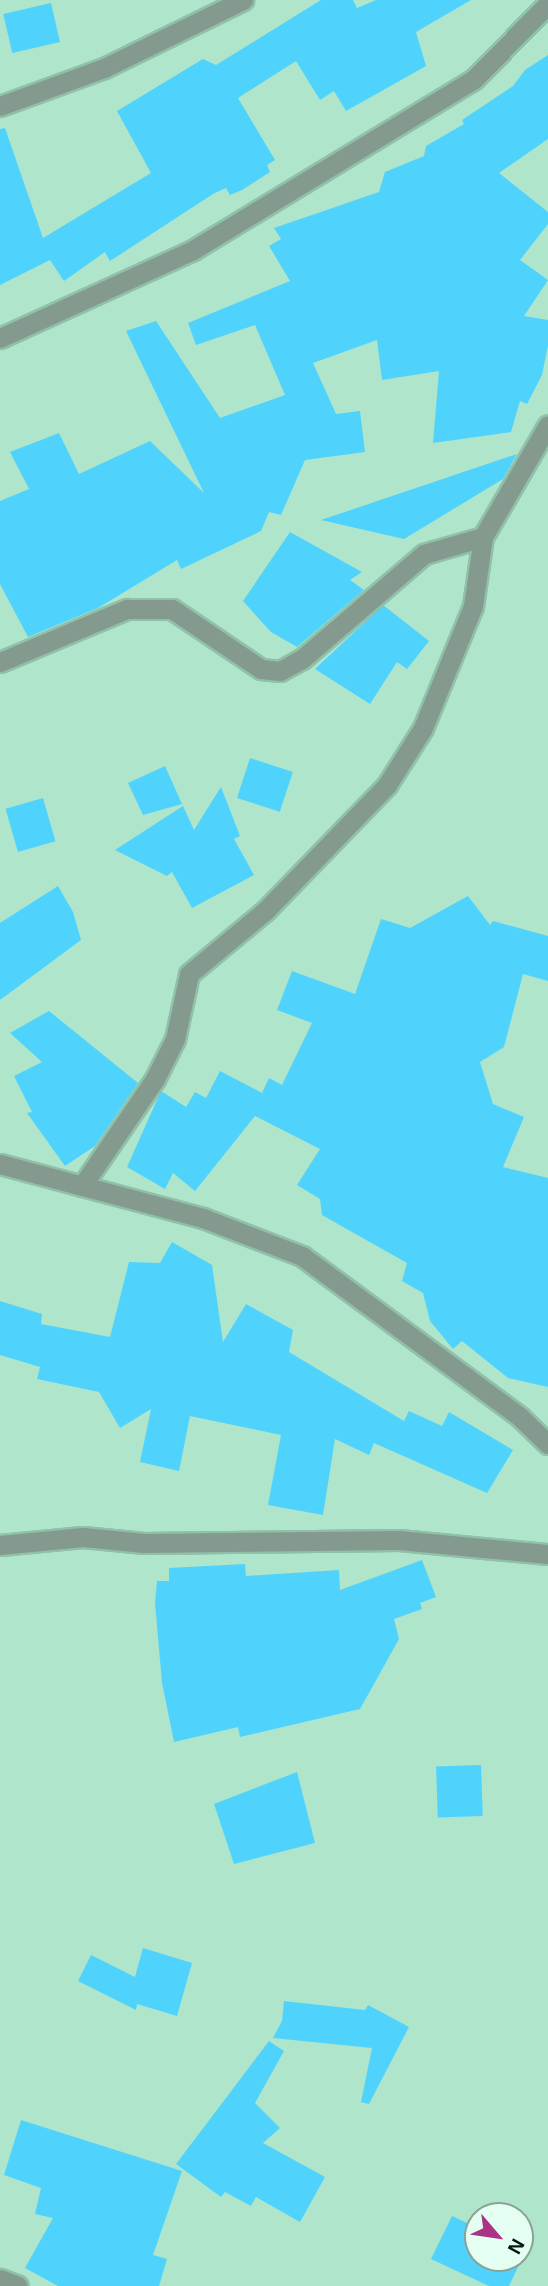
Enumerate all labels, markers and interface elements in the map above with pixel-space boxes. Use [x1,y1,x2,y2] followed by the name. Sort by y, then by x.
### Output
[464,2202,534,2272] north arrow
[504,2235,529,2258] text: N

